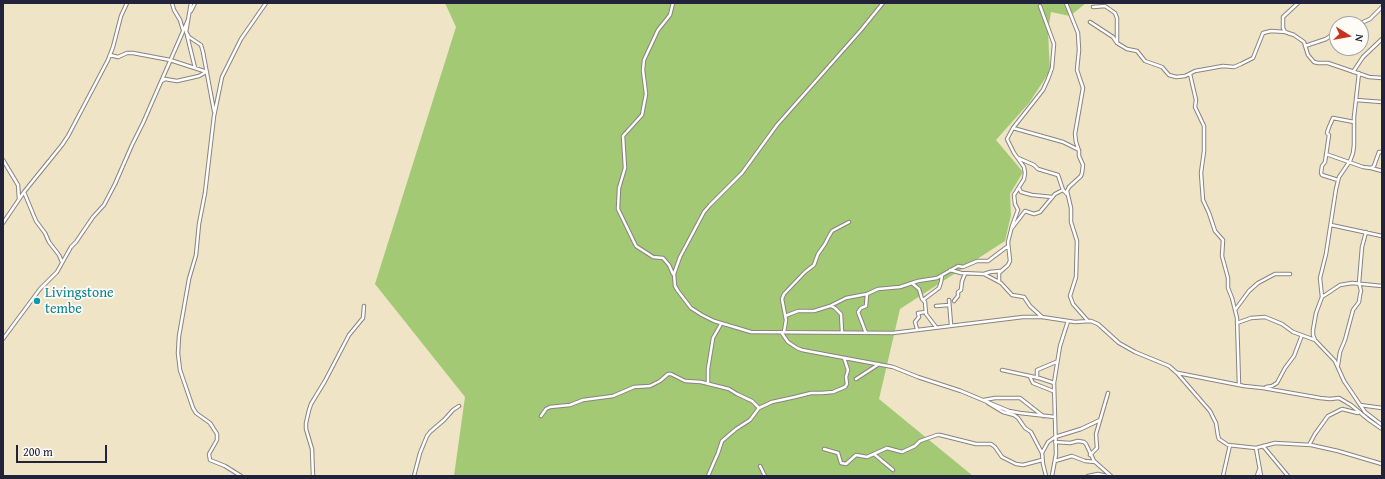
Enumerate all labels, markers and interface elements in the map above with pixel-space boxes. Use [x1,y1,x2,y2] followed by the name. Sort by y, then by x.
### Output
[1329,16,1369,56] north arrow
[1351,33,1368,43] text: N
[45,285,114,318] place label: Livingstone tembe
[32,296,42,306] marker: Livingstone tembe
[18,437,109,463] scale bar
[23,443,53,460] text: 200 m

